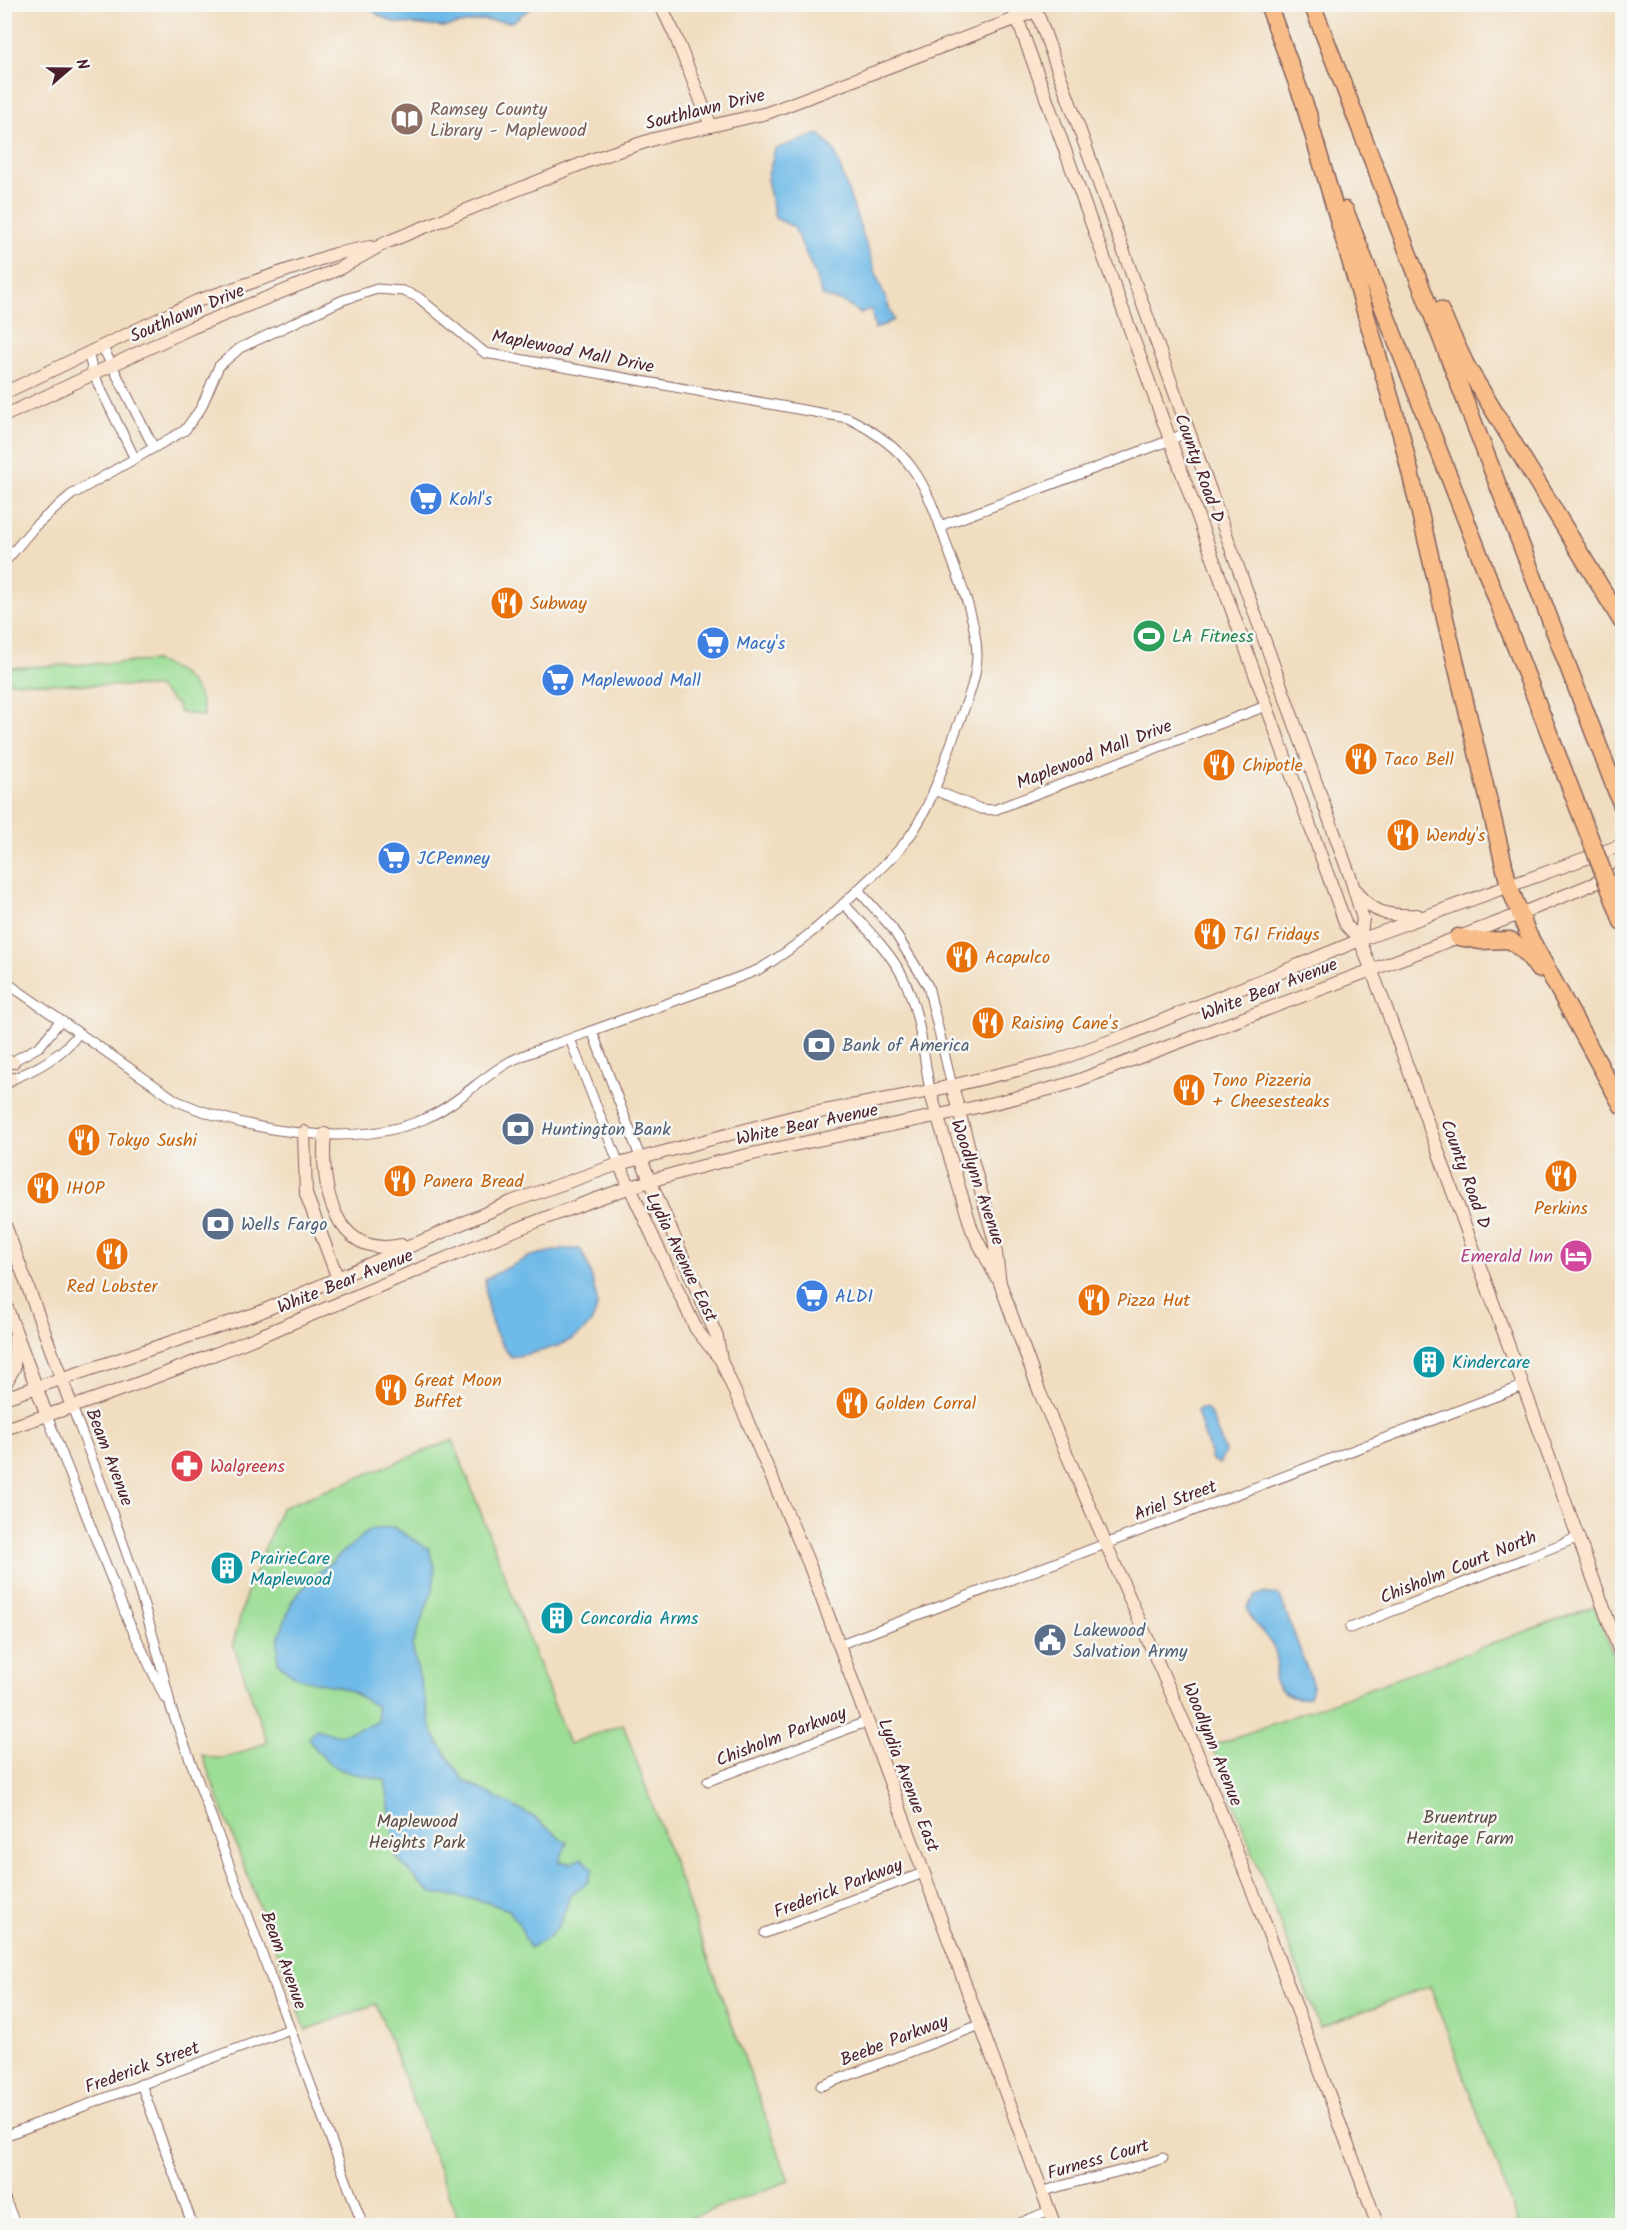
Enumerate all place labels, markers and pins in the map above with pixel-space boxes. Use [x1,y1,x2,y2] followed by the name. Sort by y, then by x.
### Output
[430,96,587,146] place label: Ramsey County Library - Maplewood
[389,101,425,137] library icon: Ramsey County Library - Maplewood
[408,481,444,517] supermarket icon: Kohl's
[449,486,492,515] place label: Kohl's
[489,585,525,621] restaurant icon: Subway
[530,590,587,619] place label: Subway
[1131,618,1167,654] sports icon: LA Fitness
[1172,623,1254,652] place label: LA Fitness
[695,625,731,661] supermarket icon: Macy's
[736,630,786,659] place label: Macy's
[540,662,576,698] supermarket icon: Maplewood Mall
[581,667,701,696] place label: Maplewood Mall
[1343,741,1379,777] restaurant icon: Taco Bell
[1384,746,1454,775] place label: Taco Bell
[1201,747,1237,783] restaurant icon: Chipotle
[1242,752,1303,781] place label: Chipotle
[1385,817,1421,853] restaurant icon: Wendy's
[1426,822,1486,851] place label: Wendy's
[376,840,412,876] supermarket icon: JCPenney
[417,845,490,874] place label: JCPenney
[1192,916,1228,952] restaurant icon: TGI Fridays
[1233,921,1320,950] place label: TGI Fridays
[944,939,980,975] restaurant icon: Acapulco
[985,944,1050,973] place label: Acapulco
[970,1005,1006,1041] restaurant icon: Raising Cane's
[1011,1010,1119,1039] place label: Raising Cane's
[801,1027,837,1063] bank icon: Bank of America
[842,1032,969,1061] place label: Bank of America
[1212,1067,1330,1117] place label: Tono Pizzeria + Cheesesteaks
[1171,1072,1207,1108] restaurant icon: Tono Pizzeria + Cheesesteaks
[500,1111,536,1147] bank icon: Huntington Bank
[541,1116,671,1145] place label: Huntington Bank
[66,1122,102,1158] restaurant icon: Tokyo Sushi
[107,1127,198,1156] place label: Tokyo Sushi
[1543,1158,1579,1194] restaurant icon: Perkins
[382,1163,418,1199] restaurant icon: Panera Bread
[423,1168,524,1197] place label: Panera Bread
[25,1170,61,1206] restaurant icon: IHOP
[66,1175,106,1204] place label: IHOP
[1534,1195,1588,1224] place label: Perkins
[200,1206,236,1242] bank icon: Wells Fargo
[241,1211,327,1240] place label: Wells Fargo
[94,1236,130,1272] restaurant icon: Red Lobster
[1558,1238,1594,1274] hotel icon: Emerald Inn
[1460,1243,1553,1272] place label: Emerald Inn
[67,1273,159,1302] place label: Red Lobster
[794,1278,830,1314] supermarket icon: ALDI
[1076,1282,1112,1318] restaurant icon: Pizza Hut
[835,1283,873,1312] place label: ALDI
[1117,1287,1191,1316] place label: Pizza Hut
[1411,1344,1447,1380] building icon: Kindercare
[1452,1349,1530,1378] place label: Kindercare
[414,1367,502,1417] place label: Great Moon Buffet
[373,1372,409,1408] restaurant icon: Great Moon Buffet
[834,1385,870,1421] restaurant icon: Golden Corral
[875,1390,977,1419] place label: Golden Corral
[169,1448,205,1484] pharmacy icon: Walgreens
[210,1453,285,1482] place label: Walgreens
[250,1545,332,1595] place label: PrairieCare Maplewood
[209,1550,245,1586] building icon: PrairieCare Maplewood
[539,1600,575,1636] building icon: Concordia Arms
[580,1605,699,1634] place label: Concordia Arms
[1073,1617,1188,1667] place label: Lakewood Salvation Army
[1032,1622,1068,1658] public building icon: Lakewood Salvation Army

